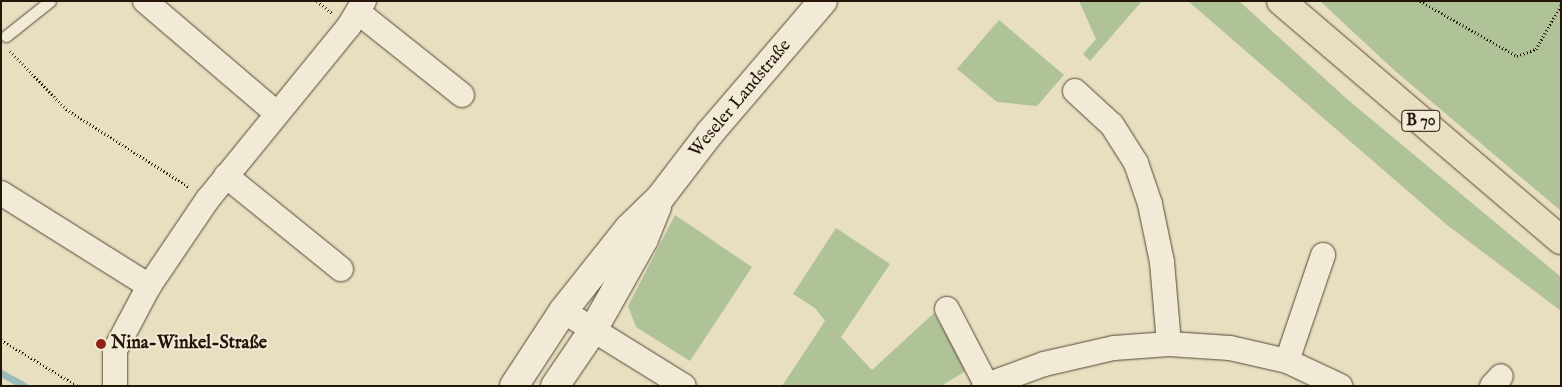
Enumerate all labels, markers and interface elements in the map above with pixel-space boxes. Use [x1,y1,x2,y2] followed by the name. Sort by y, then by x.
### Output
[685,36,797,162] street label: Weseler Landstraße
[1401,108,1441,134] road number: B 70
[111,333,267,355] place label: Nina-Winkel-Straße
[95,338,107,350] marker: Nina-Winkel-Straße

